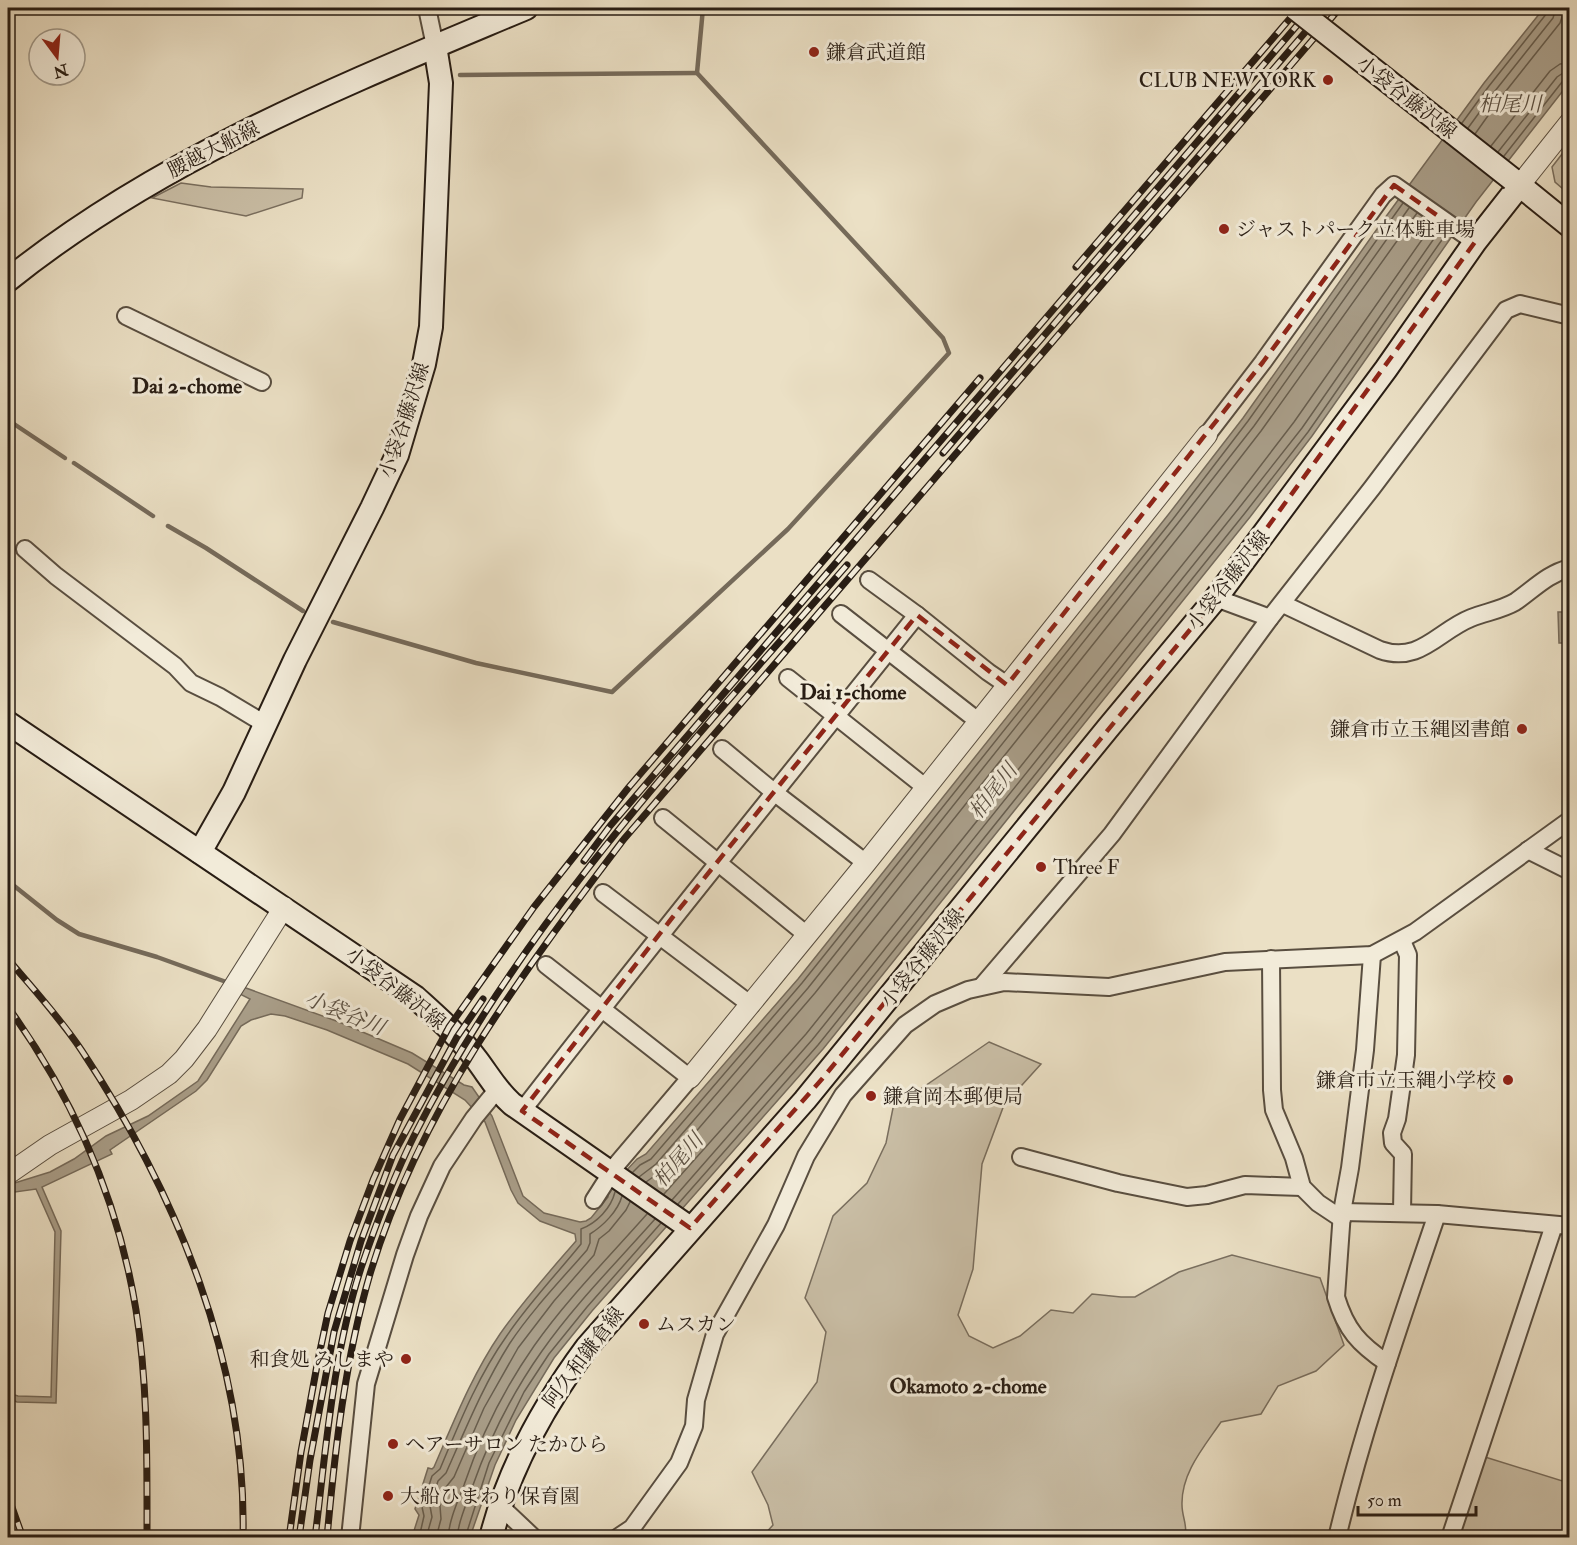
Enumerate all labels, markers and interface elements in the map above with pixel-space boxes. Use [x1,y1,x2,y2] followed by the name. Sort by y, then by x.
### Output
[27,27,87,87] north arrow
[826,40,926,65] place label: 鎌倉武道館
[807,45,821,59] marker: 鎌倉武道館
[1352,51,1462,144] street label: 小袋谷藤沢線
[51,59,71,82] text: N
[1139,68,1317,93] place label: CLUB NEW YORK
[1321,73,1335,87] marker: CLUB NEW YORK
[1479,91,1543,118] water label: 柏尾川
[163,116,263,183] street label: 腰越大船線
[1236,217,1475,242] place label: ジャストパーク立体駐車場
[1217,222,1231,236] marker: ジャストパーク立体駐車場
[374,359,435,481] street label: 小袋谷藤沢線
[132,373,242,400] district label: Dai 2-chome
[1182,525,1275,635] street label: 小袋谷藤沢線
[800,679,907,706] district label: Dai 1-chome
[1330,717,1510,742] place label: 鎌倉市立玉縄図書館
[1515,722,1529,736] marker: 鎌倉市立玉縄図書館
[963,757,1025,824] water label: 柏尾川
[1053,855,1120,880] place label: Three F
[1034,860,1048,874] marker: Three F
[875,904,970,1013] street label: 小袋谷藤沢線
[341,942,451,1035] street label: 小袋谷藤沢線
[301,985,391,1042] water label: 小袋谷川
[1316,1068,1496,1093] place label: 鎌倉市立玉縄小学校
[1501,1073,1515,1087] marker: 鎌倉市立玉縄小学校
[883,1084,1023,1109] place label: 鎌倉岡本郵便局
[864,1089,878,1103] marker: 鎌倉岡本郵便局
[648,1126,711,1193] water label: 柏尾川
[537,1302,629,1413] street label: 阿久和鎌倉線
[656,1312,736,1337] place label: ムスカン
[637,1317,651,1331] marker: ムスカン
[250,1347,394,1372] place label: 和食処 みしまや
[399,1352,413,1366] marker: 和食処 みしまや
[889,1373,1047,1400] district label: Okamoto 2-chome
[405,1432,608,1457] place label: ヘアーサロン たかひら
[386,1437,400,1451] marker: ヘアーサロン たかひら
[1358,1479,1476,1517] scale bar
[400,1484,580,1509] place label: 大船ひまわり保育園
[381,1489,395,1503] marker: 大船ひまわり保育園
[1367,1489,1402,1512] text: 50 m

